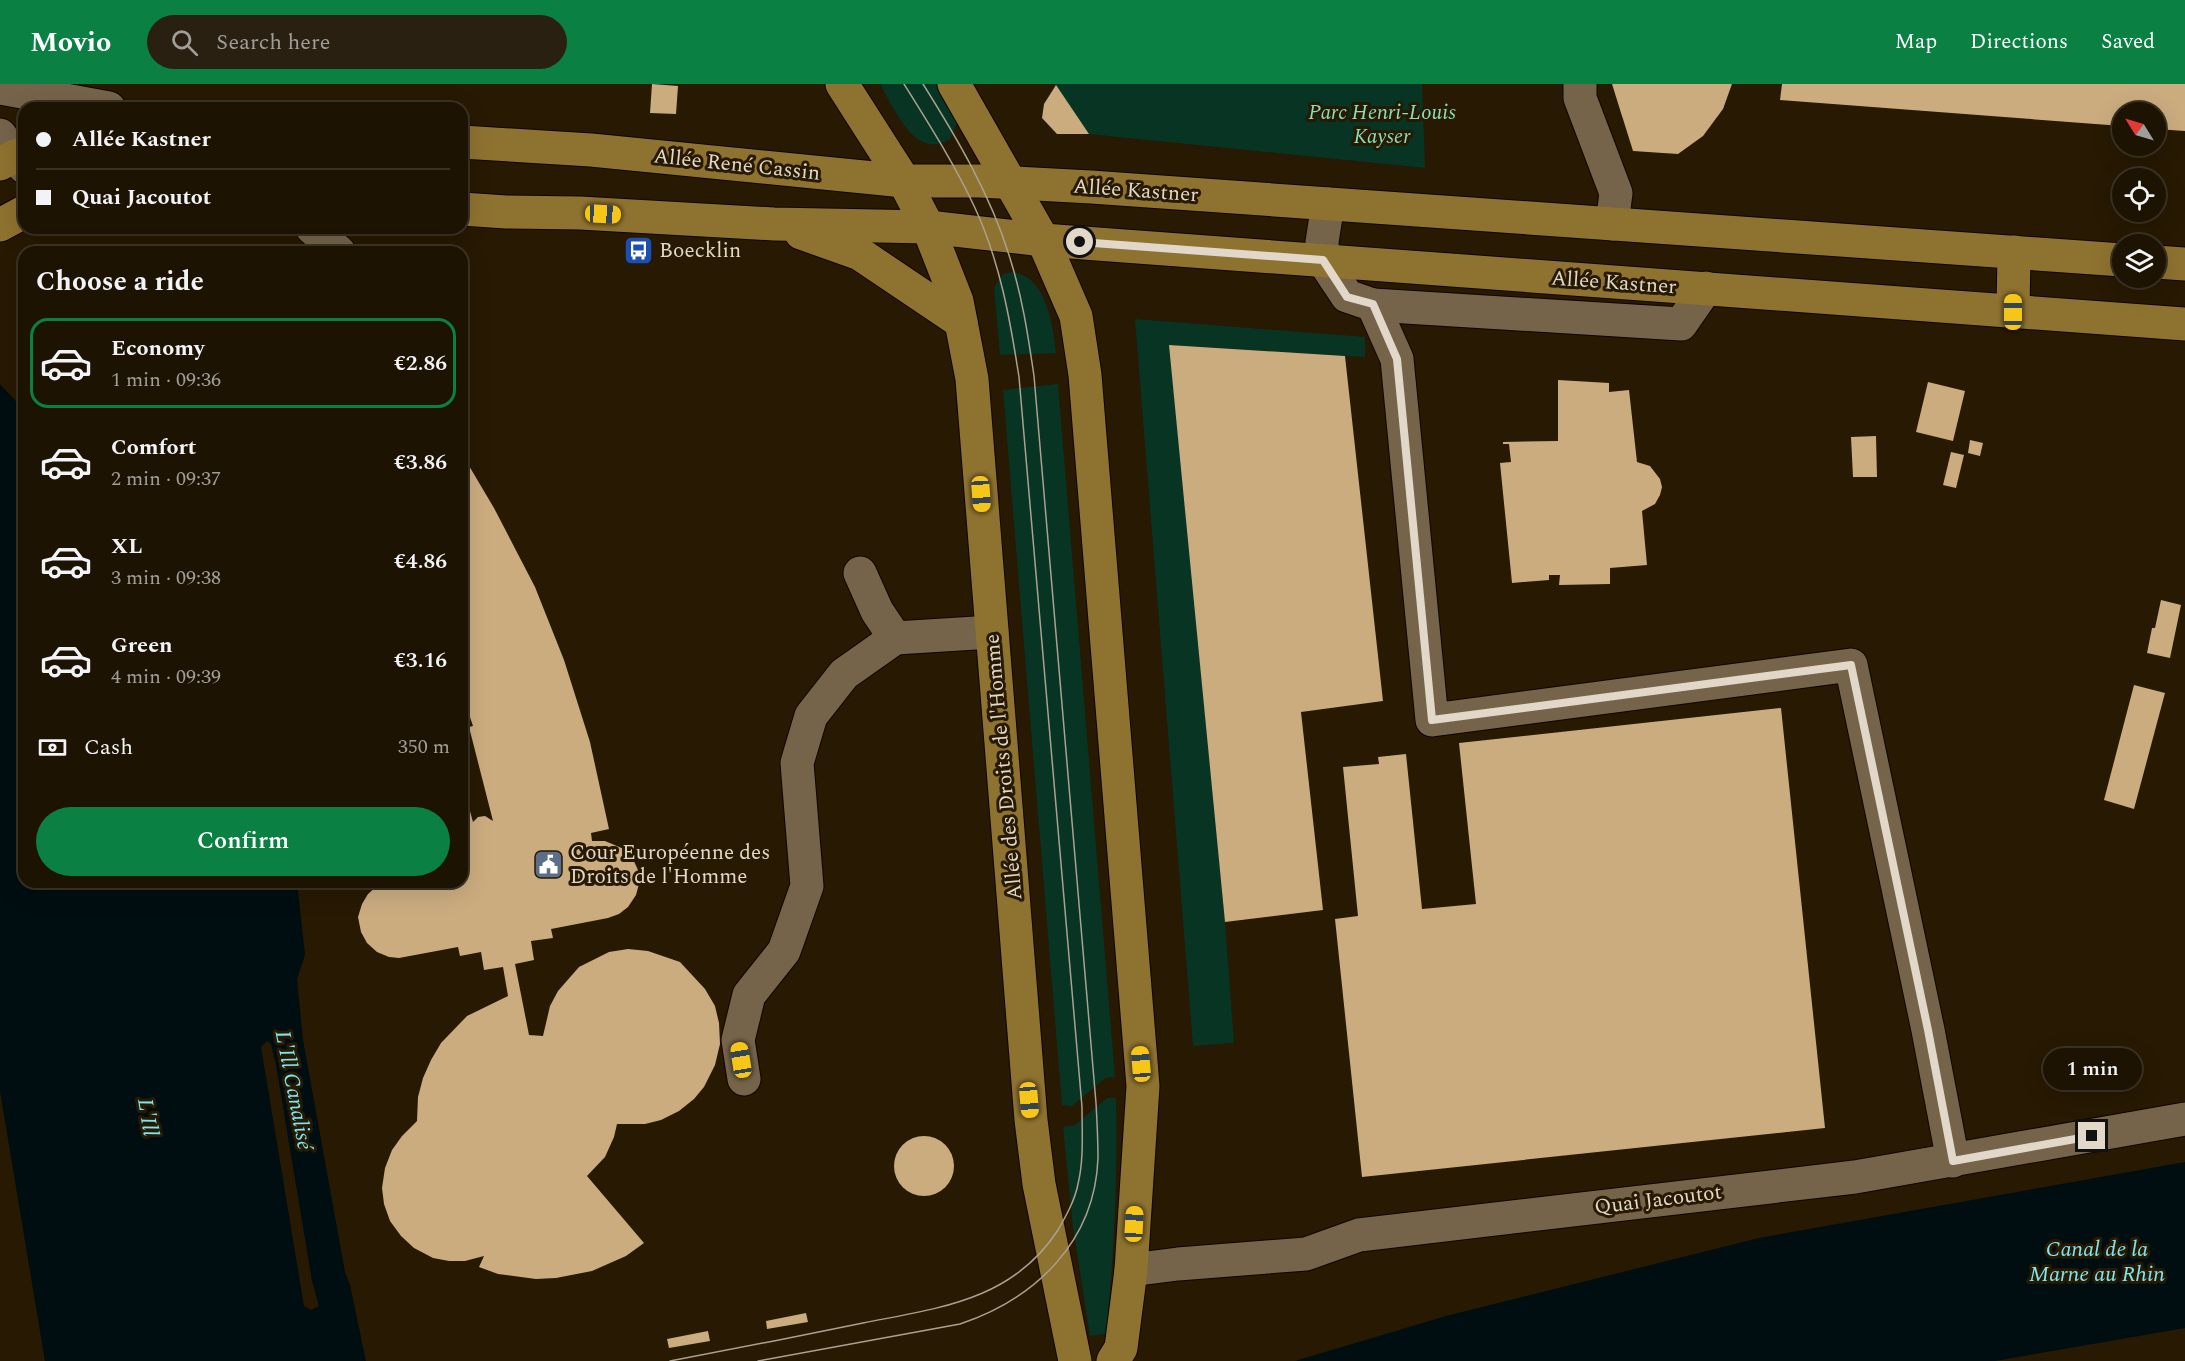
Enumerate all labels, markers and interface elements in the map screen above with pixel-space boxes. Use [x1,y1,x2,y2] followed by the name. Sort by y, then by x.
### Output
[147,15,567,69] search box
[30,21,111,64] text: Movio
[168,26,201,59] icon: search
[216,26,330,59] text: Search here
[1895,26,1937,58] text: Map
[1970,26,2068,58] text: Directions
[2101,26,2155,58] text: Saved
[1308,97,1456,153] park label: Parc Henri-Louis Kayser
[2112,102,2166,156] north arrow
[2112,102,2166,288] map controls
[72,123,211,156] text: Allée Kastner
[652,140,822,190] street label: Allée René Cassin
[2112,168,2166,222] button: locate
[1072,171,1200,211] street label: Allée Kastner
[72,181,211,214] text: Quai Jacoutot
[585,204,621,224] car
[1066,228,1093,255] route start
[622,234,654,266] bus stop icon: Boecklin
[2112,234,2166,288] button: layers
[659,235,741,267] place label: Boecklin
[36,261,204,303] text: Choose a ride
[1550,263,1678,303] street label: Allée Kastner
[2004,294,2022,330] car
[111,332,204,365] text: Economy
[39,336,93,390] icon: car
[394,347,447,380] text: €2.86
[111,365,221,395] text: 1 min · 09:36
[111,431,196,464] text: Comfort
[39,435,93,489] icon: car
[394,446,447,479] text: €3.86
[111,464,221,494] text: 2 min · 09:37
[971,475,991,513] car
[111,530,142,563] text: XL
[39,534,93,588] icon: car
[394,545,447,578] text: €4.86
[111,563,221,593] text: 3 min · 09:38
[111,629,173,662] text: Green
[976,632,1032,901] street label: Allée des Droits de l'Homme
[39,633,93,687] icon: car
[394,644,447,677] text: €3.16
[111,662,221,692] text: 4 min · 09:39
[36,731,69,764] icon: cash
[84,731,133,764] text: Cash
[398,732,450,762] text: 350 m
[36,807,450,876] button: Confirm
[570,837,770,893] place label: Cour Européenne des Droits de l'Homme
[533,848,565,880] public building icon: Cour Européenne des Droits de l'Homme
[266,1028,322,1155] water label: L'Ill Canalisé
[729,1041,753,1079] car
[1130,1045,1152,1083] car
[2042,1049,2142,1091] callout: 1 min
[2067,1054,2118,1084] text: 1 min
[1018,1081,1040,1119] car
[128,1096,167,1139] water label: L'Ill
[2078,1122,2105,1149] route end
[1593,1176,1724,1224] street label: Quai Jacoutot
[1124,1206,1144,1242] car
[2029,1233,2165,1291] water label: Canal de la Marne au Rhin

